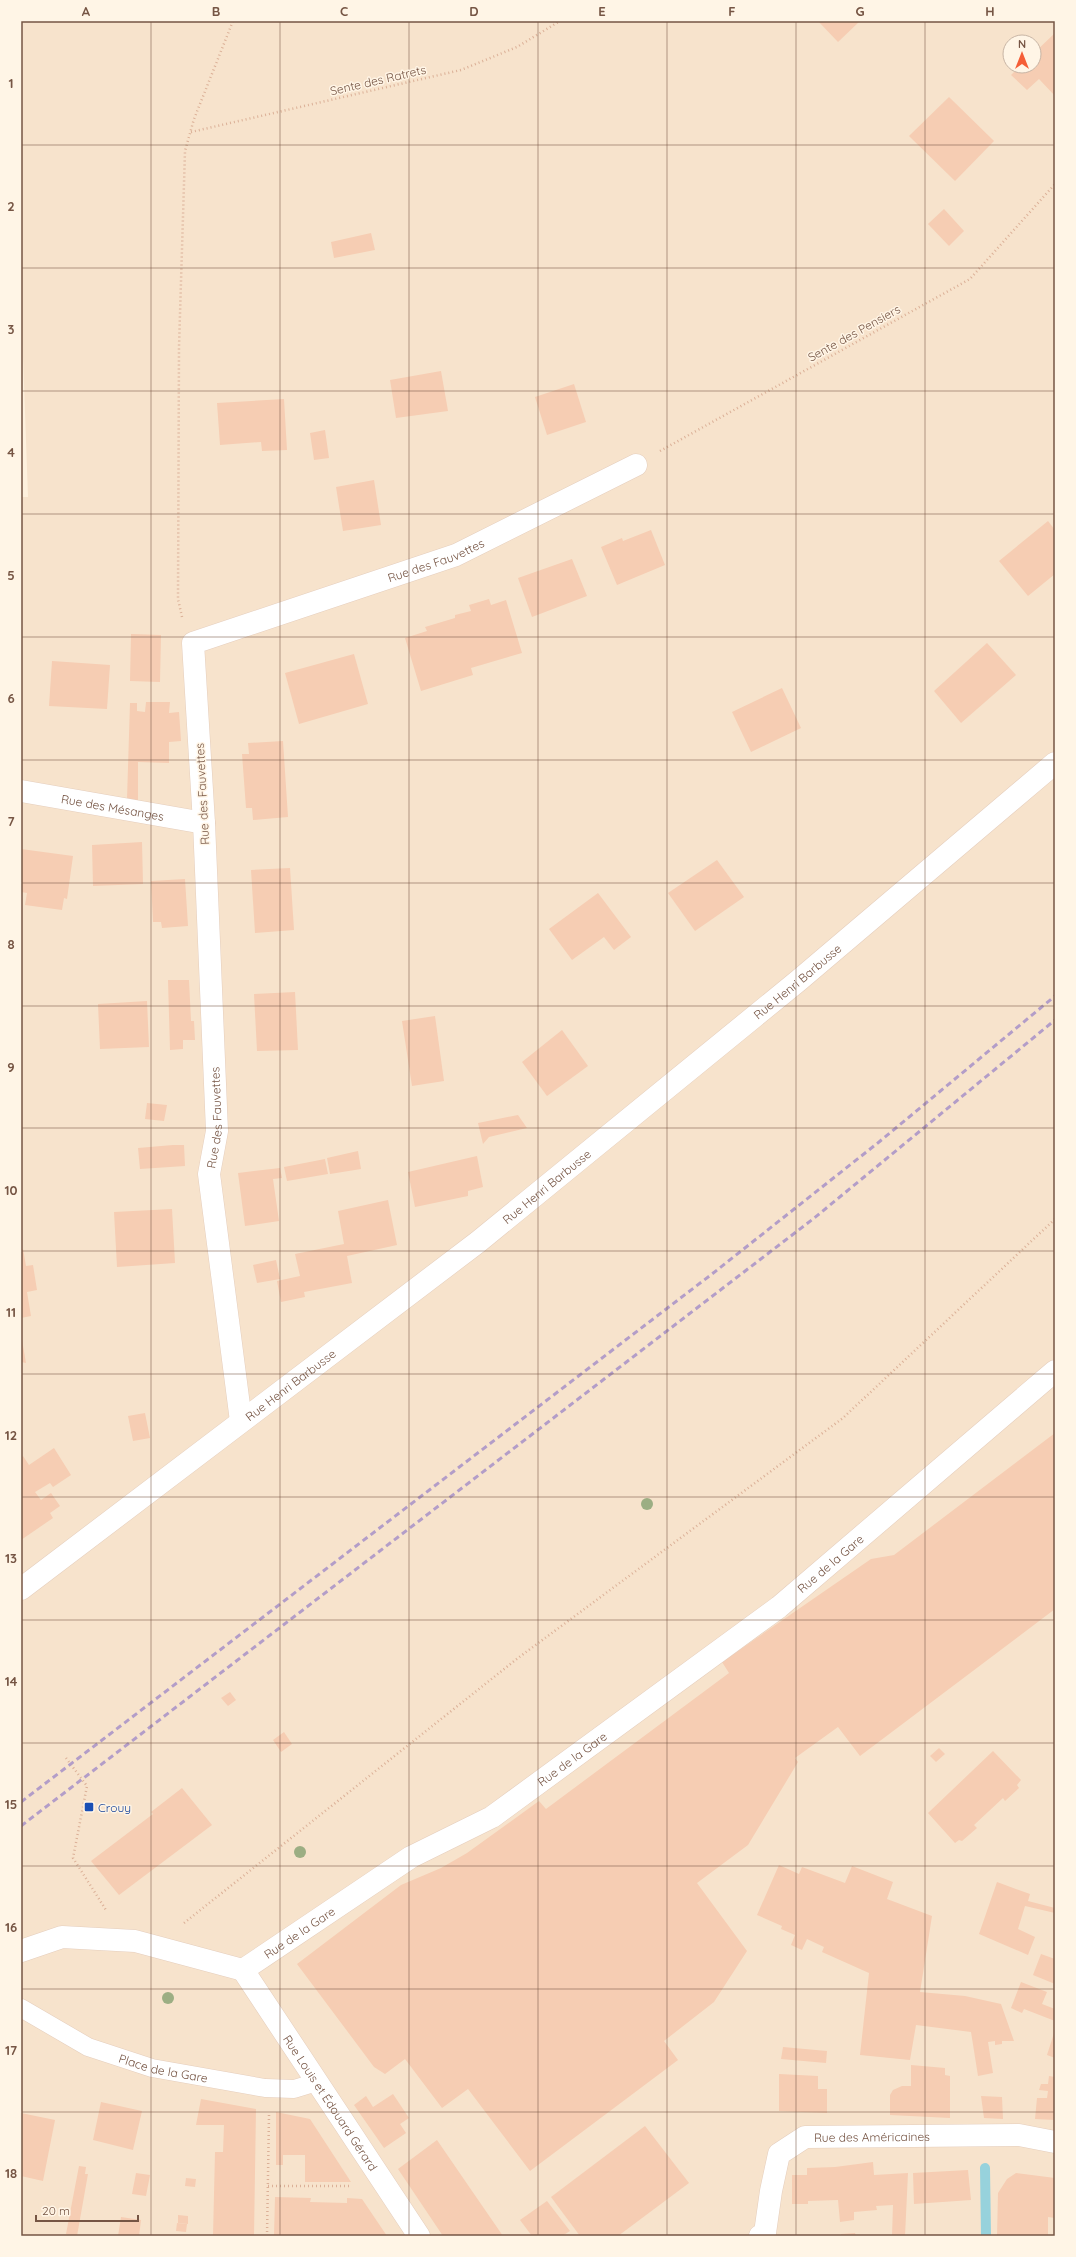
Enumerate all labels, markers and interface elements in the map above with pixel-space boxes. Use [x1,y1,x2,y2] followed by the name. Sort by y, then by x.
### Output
[82,3,91,19] text: A
[212,3,220,19] text: B
[340,3,348,19] text: C
[469,3,479,19] text: D
[598,3,606,19] text: E
[728,3,736,19] text: F
[855,3,865,19] text: G
[985,3,995,19] text: H
[1002,34,1042,74] north arrow
[1018,37,1026,51] text: N
[329,62,428,98] street label: Sente des Ratrets
[8,75,14,91] text: 1
[7,198,15,214] text: 2
[805,301,903,365] street label: Sente des Pensiers
[8,321,15,337] text: 3
[7,444,15,460] text: 4
[386,535,487,585] street label: Rue des Fauvettes
[7,567,15,583] text: 5
[7,690,15,706] text: 6
[192,742,212,845] street label: Rue des Fauvettes
[60,791,166,823] street label: Rue des Mésanges
[7,813,15,829] text: 7
[7,936,15,952] text: 8
[750,940,844,1022] street label: Rue Henri Barbusse
[7,1059,15,1075] text: 9
[203,1066,225,1170] street label: Rue des Fauvettes
[499,1146,594,1227] street label: Rue Henri Barbusse
[4,1182,18,1198] text: 10
[6,1304,16,1320] text: 11
[242,1345,339,1424] street label: Rue Henri Barbusse
[5,1427,17,1443] text: 12
[794,1531,867,1596] street label: Rue de la Gare
[5,1550,17,1566] text: 13
[5,1673,18,1689] text: 14
[534,1728,610,1789] street label: Rue de la Gare
[5,1796,17,1812] text: 15
[98,1800,131,1815] place label: Crouy
[83,1801,95,1813] marker: Crouy
[261,1903,338,1961] street label: Rue de la Gare
[5,1919,17,1935] text: 16
[280,2032,381,2173] street label: Rue Louis et Édouard Gérard
[5,2042,17,2058] text: 17
[117,2050,209,2085] street label: Place de la Gare
[814,2128,930,2144] street label: Rue des Américaines
[5,2165,17,2181] text: 18
[36,2197,138,2223] scale bar
[42,2203,70,2218] text: 20 m

